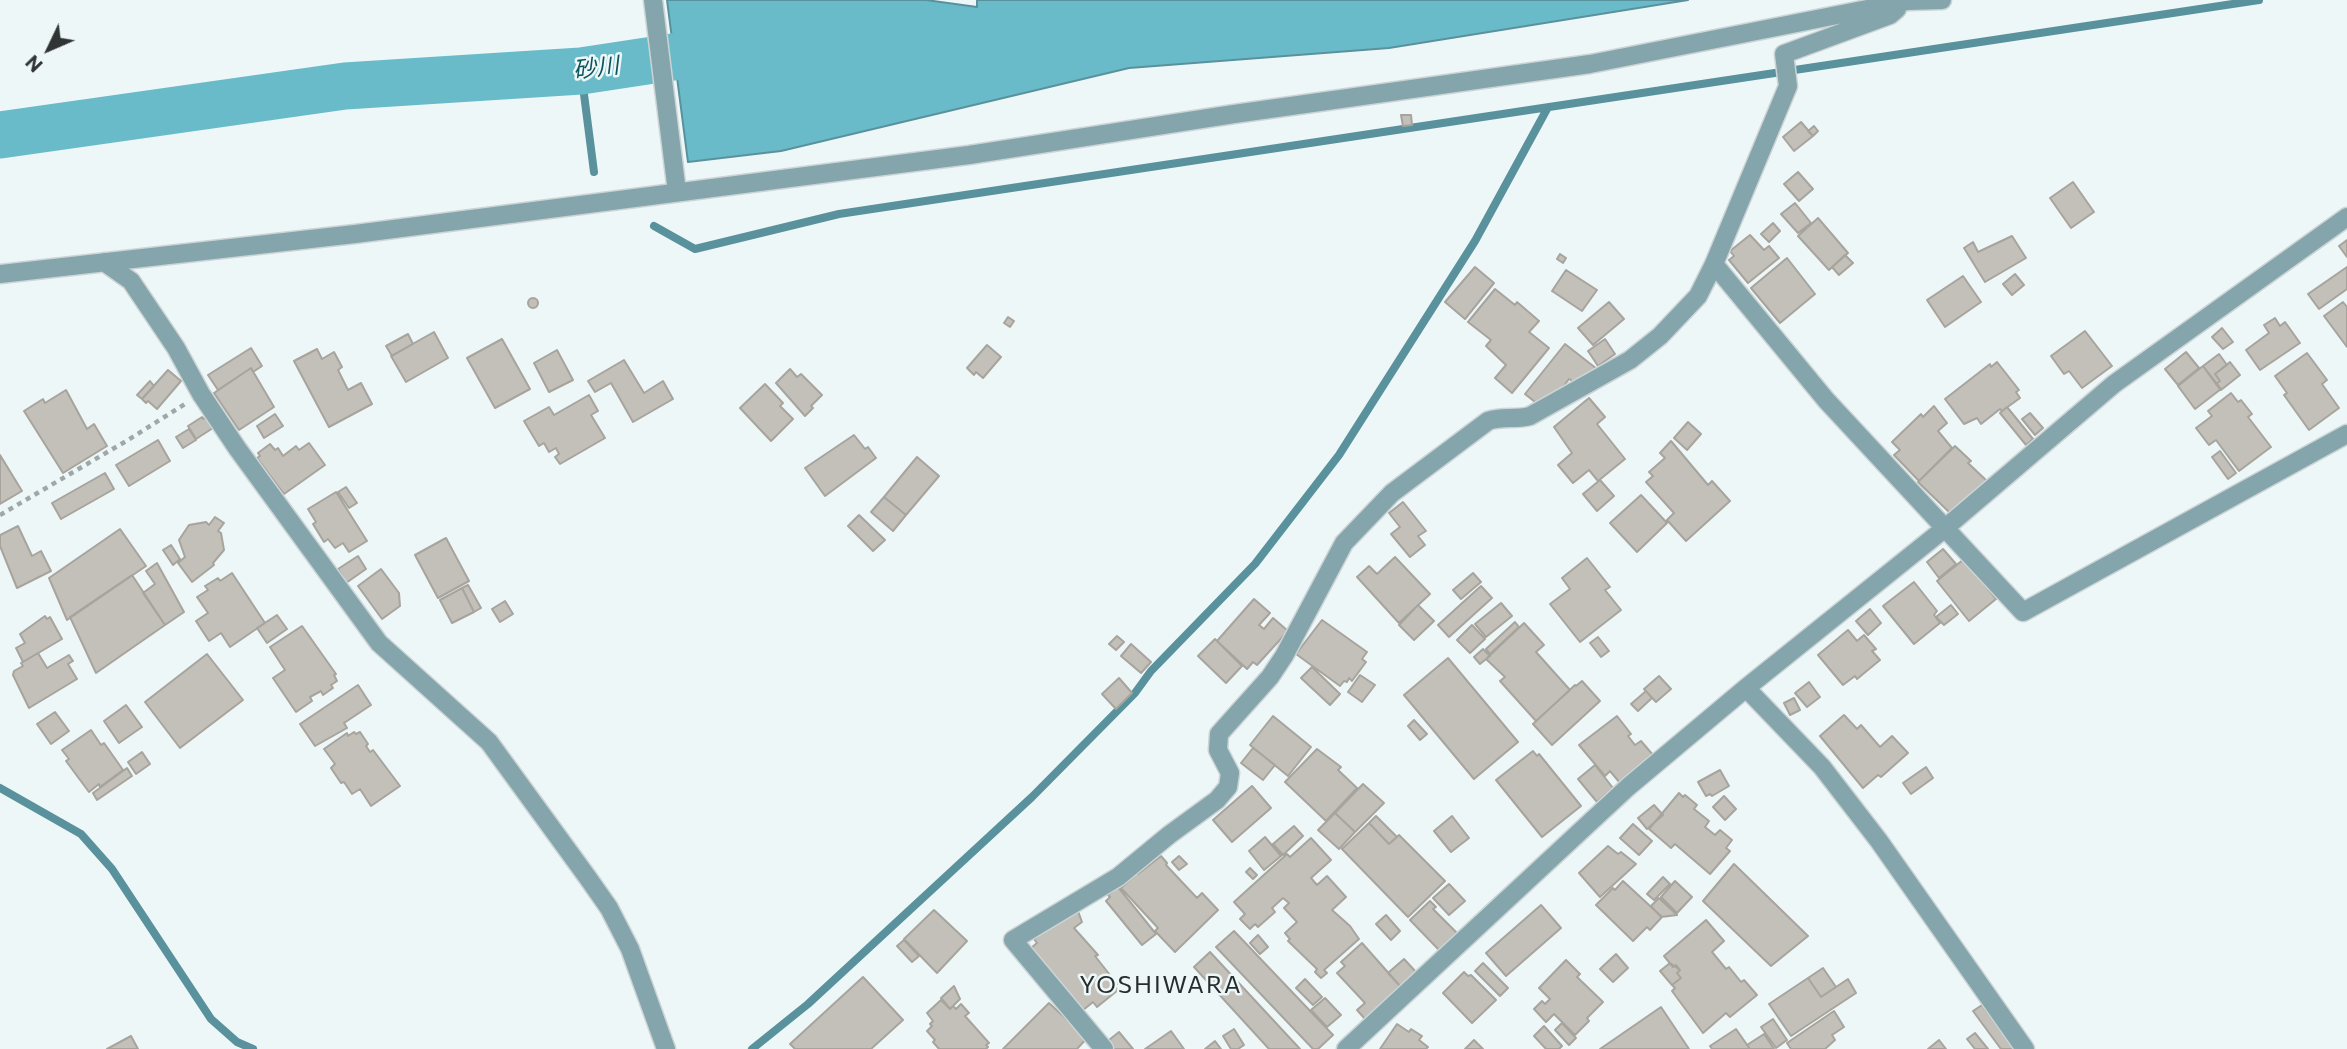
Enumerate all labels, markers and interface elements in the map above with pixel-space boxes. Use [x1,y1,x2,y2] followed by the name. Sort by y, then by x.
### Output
[14,14,84,84] north arrow
[20,51,47,77] text: N
[571,51,621,85] water label: 砂川
[1081,971,1241,999] district label: YOSHIWARA

